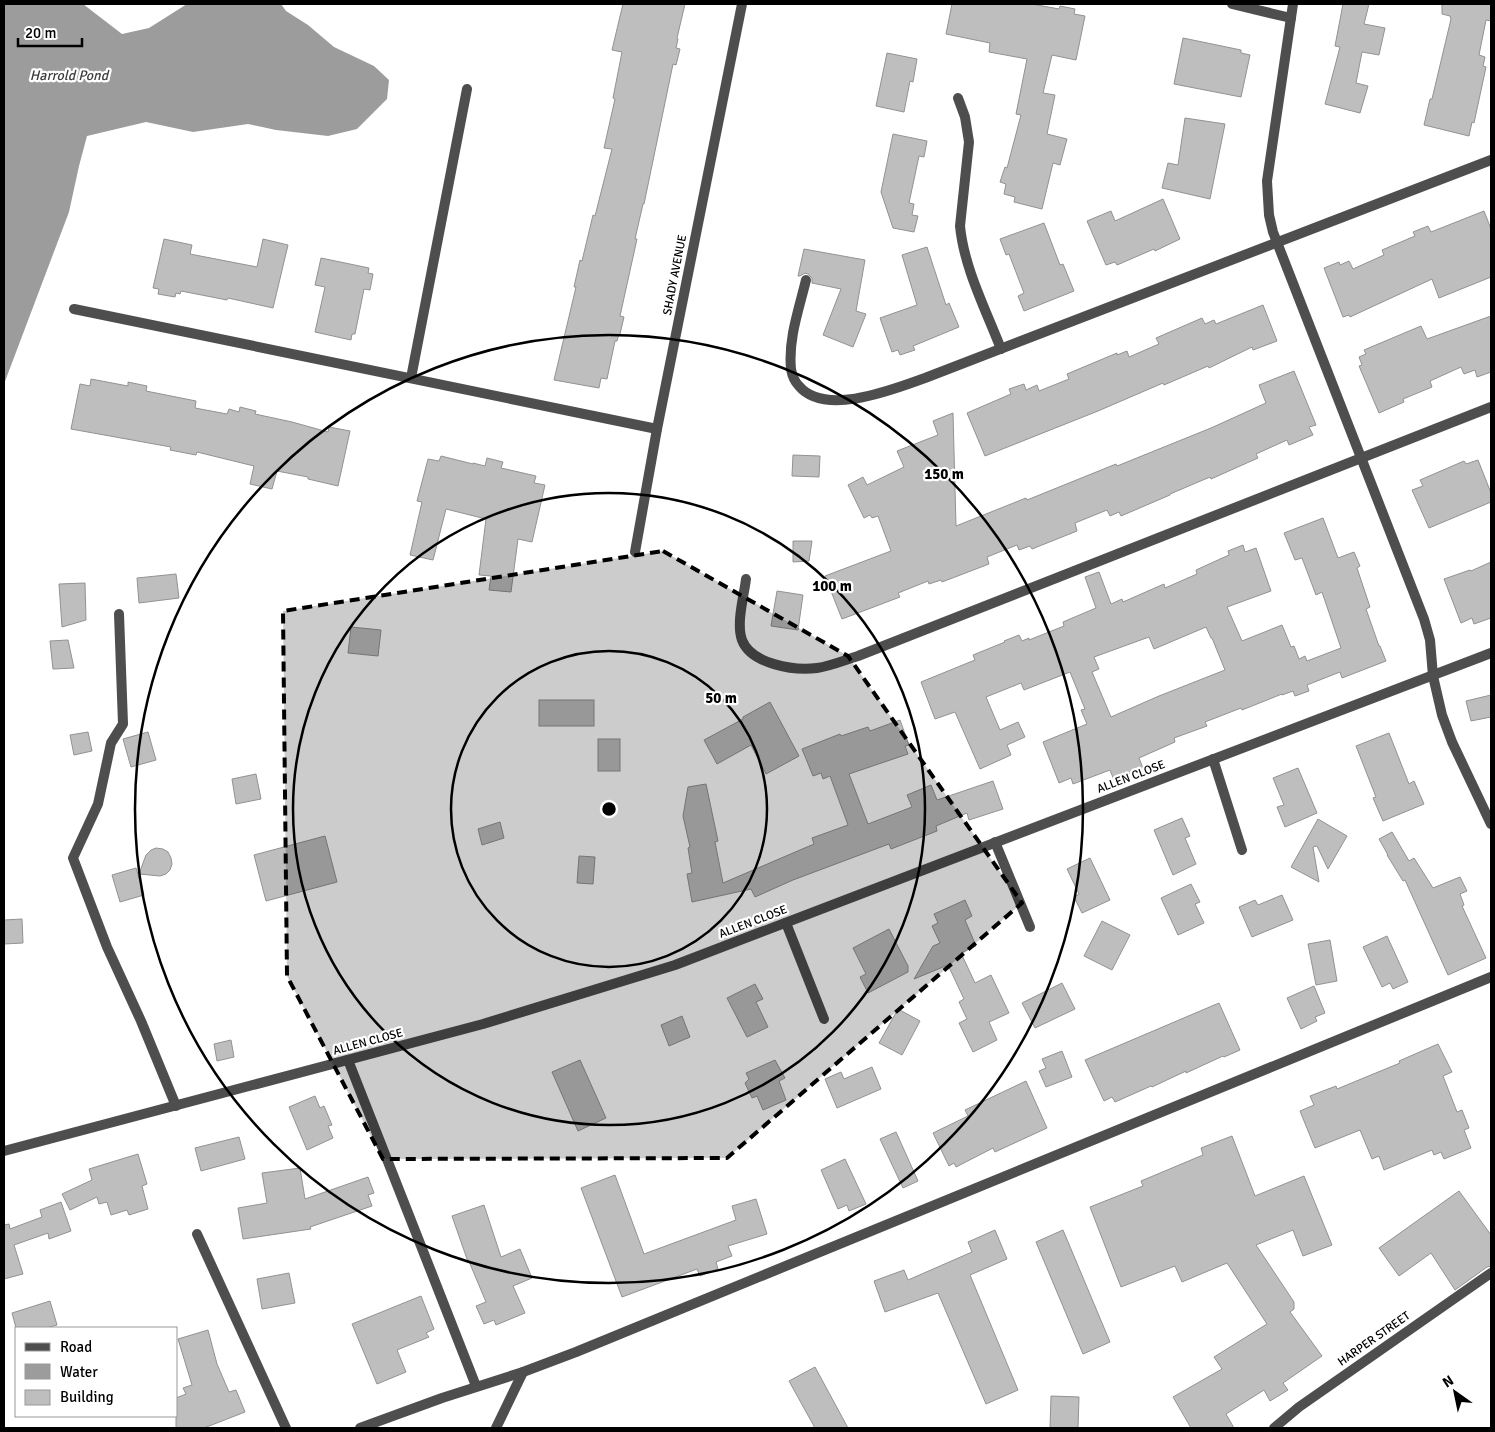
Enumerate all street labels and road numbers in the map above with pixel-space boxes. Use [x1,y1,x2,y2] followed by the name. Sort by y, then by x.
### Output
[660,233,690,317] street label: SHADY AVENUE
[1095,757,1167,797] street label: ALLEN CLOSE
[717,902,789,942] street label: ALLEN CLOSE
[331,1025,405,1059] street label: ALLEN CLOSE
[1335,1308,1413,1370] street label: HARPER STREET

